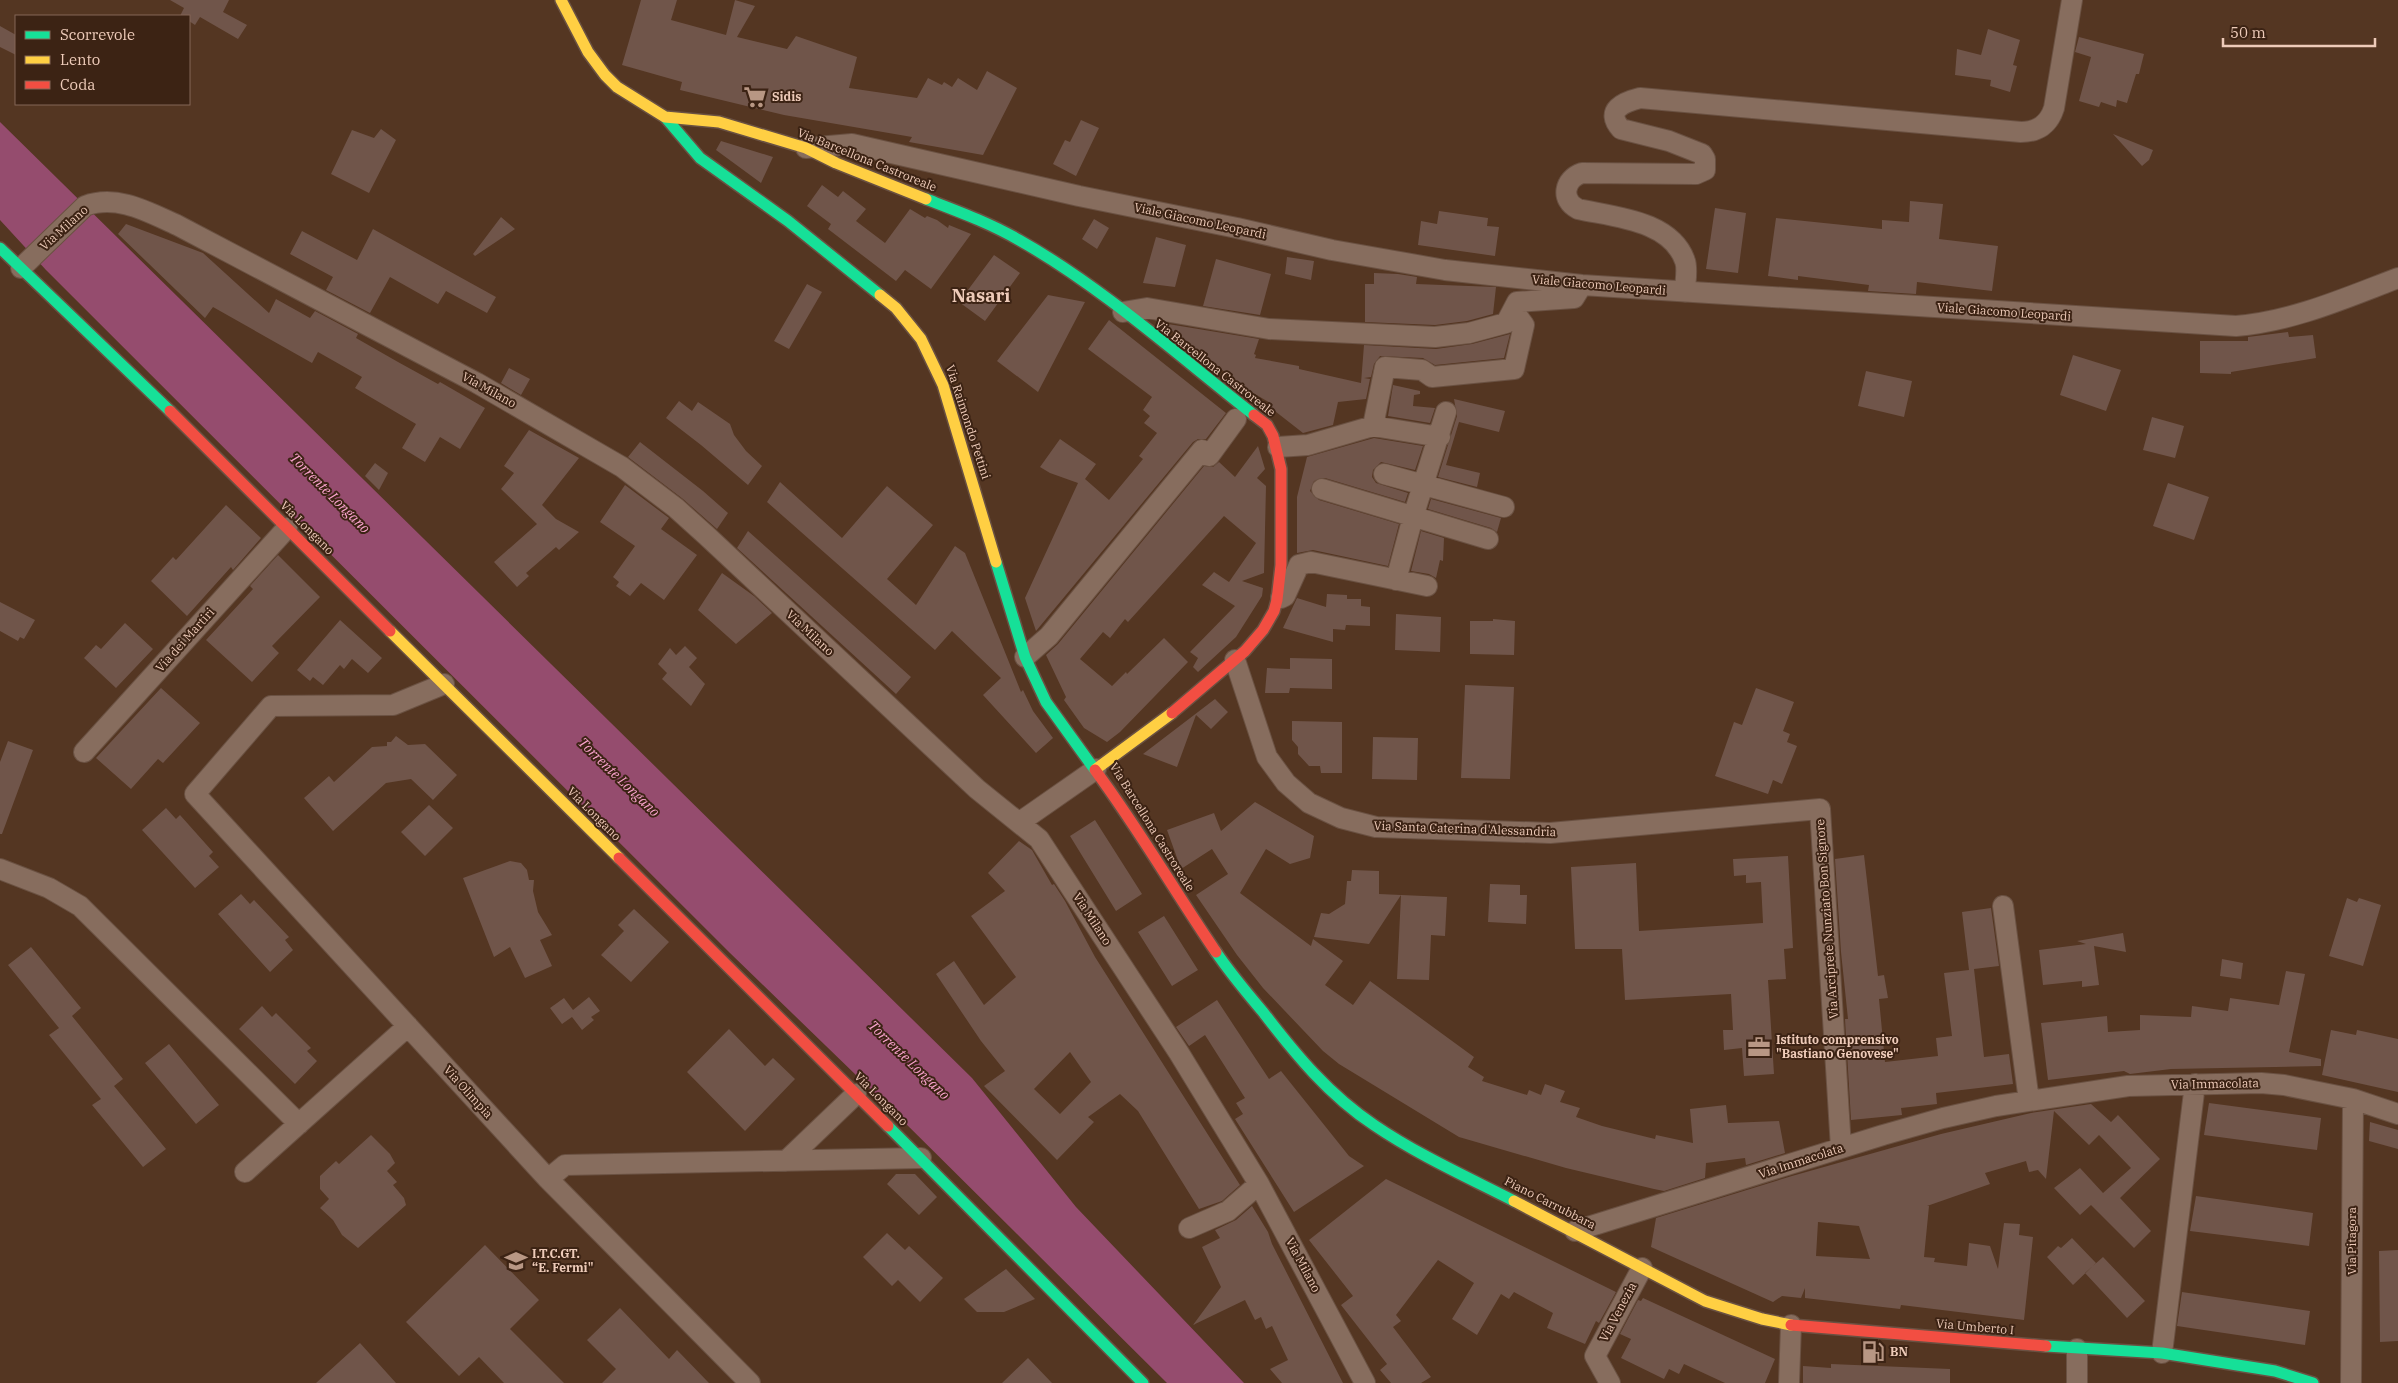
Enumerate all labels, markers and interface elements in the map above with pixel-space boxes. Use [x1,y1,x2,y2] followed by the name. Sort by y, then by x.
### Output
[15,15,190,105] legend
[2223,15,2376,47] scale bar
[2230,23,2266,42] text: 50 m
[60,25,135,44] text: Scorrevole
[60,50,100,69] text: Lento
[60,75,96,94] text: Coda
[742,84,768,110] supermarket icon: Sidis
[772,89,801,104] place label: Sidis
[795,125,939,194] street label: Via Barcellona Castroreale
[1133,199,1268,242] street label: Viale Giacomo Leopardi
[36,202,91,253] street label: Via Milano
[1531,271,1667,298] street label: Viale Giacomo Leopardi
[952,284,1010,307] district label: Nasari
[1936,299,2072,324] street label: Viale Giacomo Leopardi
[1152,316,1279,419] street label: Via Barcellona Castroreale
[943,363,994,481] street label: Via Raimondo Pettini
[460,369,519,411] street label: Via Milano
[286,449,374,537] water label: Torrente Longano
[277,498,338,558] street label: Via Longano
[152,604,217,675] street label: Via dei Martiri
[783,607,837,659] street label: Via Milano
[574,733,664,821] water label: Torrente Longano
[1107,760,1198,894] street label: Via Barcellona Castroreale
[564,784,625,844] street label: Via Longano
[1373,818,1557,839] street label: Via Santa Caterina d'Alessandria
[1812,819,1841,1019] street label: Via Arciprete Nunziato Bon Signore
[1070,890,1115,948] street label: Via Milano
[864,1016,954,1104] water label: Torrente Longano
[1776,1032,1899,1061] place label: Istituto comprensivo "Bastiano Genovese"
[1746,1034,1772,1060] office icon: Istituto comprensivo "Bastiano Genovese"
[441,1062,496,1122] street label: Via Olimpia
[851,1069,912,1129] street label: Via Longano
[2171,1075,2260,1092] street label: Via Immacolata
[1757,1140,1845,1181] street label: Via Immacolata
[1502,1173,1599,1232] street label: Piano Carrubbara
[2344,1207,2359,1275] street label: Via Pitagora
[1283,1235,1324,1295] street label: Via Milano
[532,1246,593,1275] place label: I.T.C.GT. “E. Fermi"
[503,1248,529,1274] school or university icon: I.T.C.GT. “E. Fermi"
[1596,1279,1640,1344] street label: Via Venezia
[1935,1316,2015,1337] street label: Via Umberto I
[1860,1339,1886,1365] fuel station icon: BN
[1890,1344,1908,1359] place label: BN

